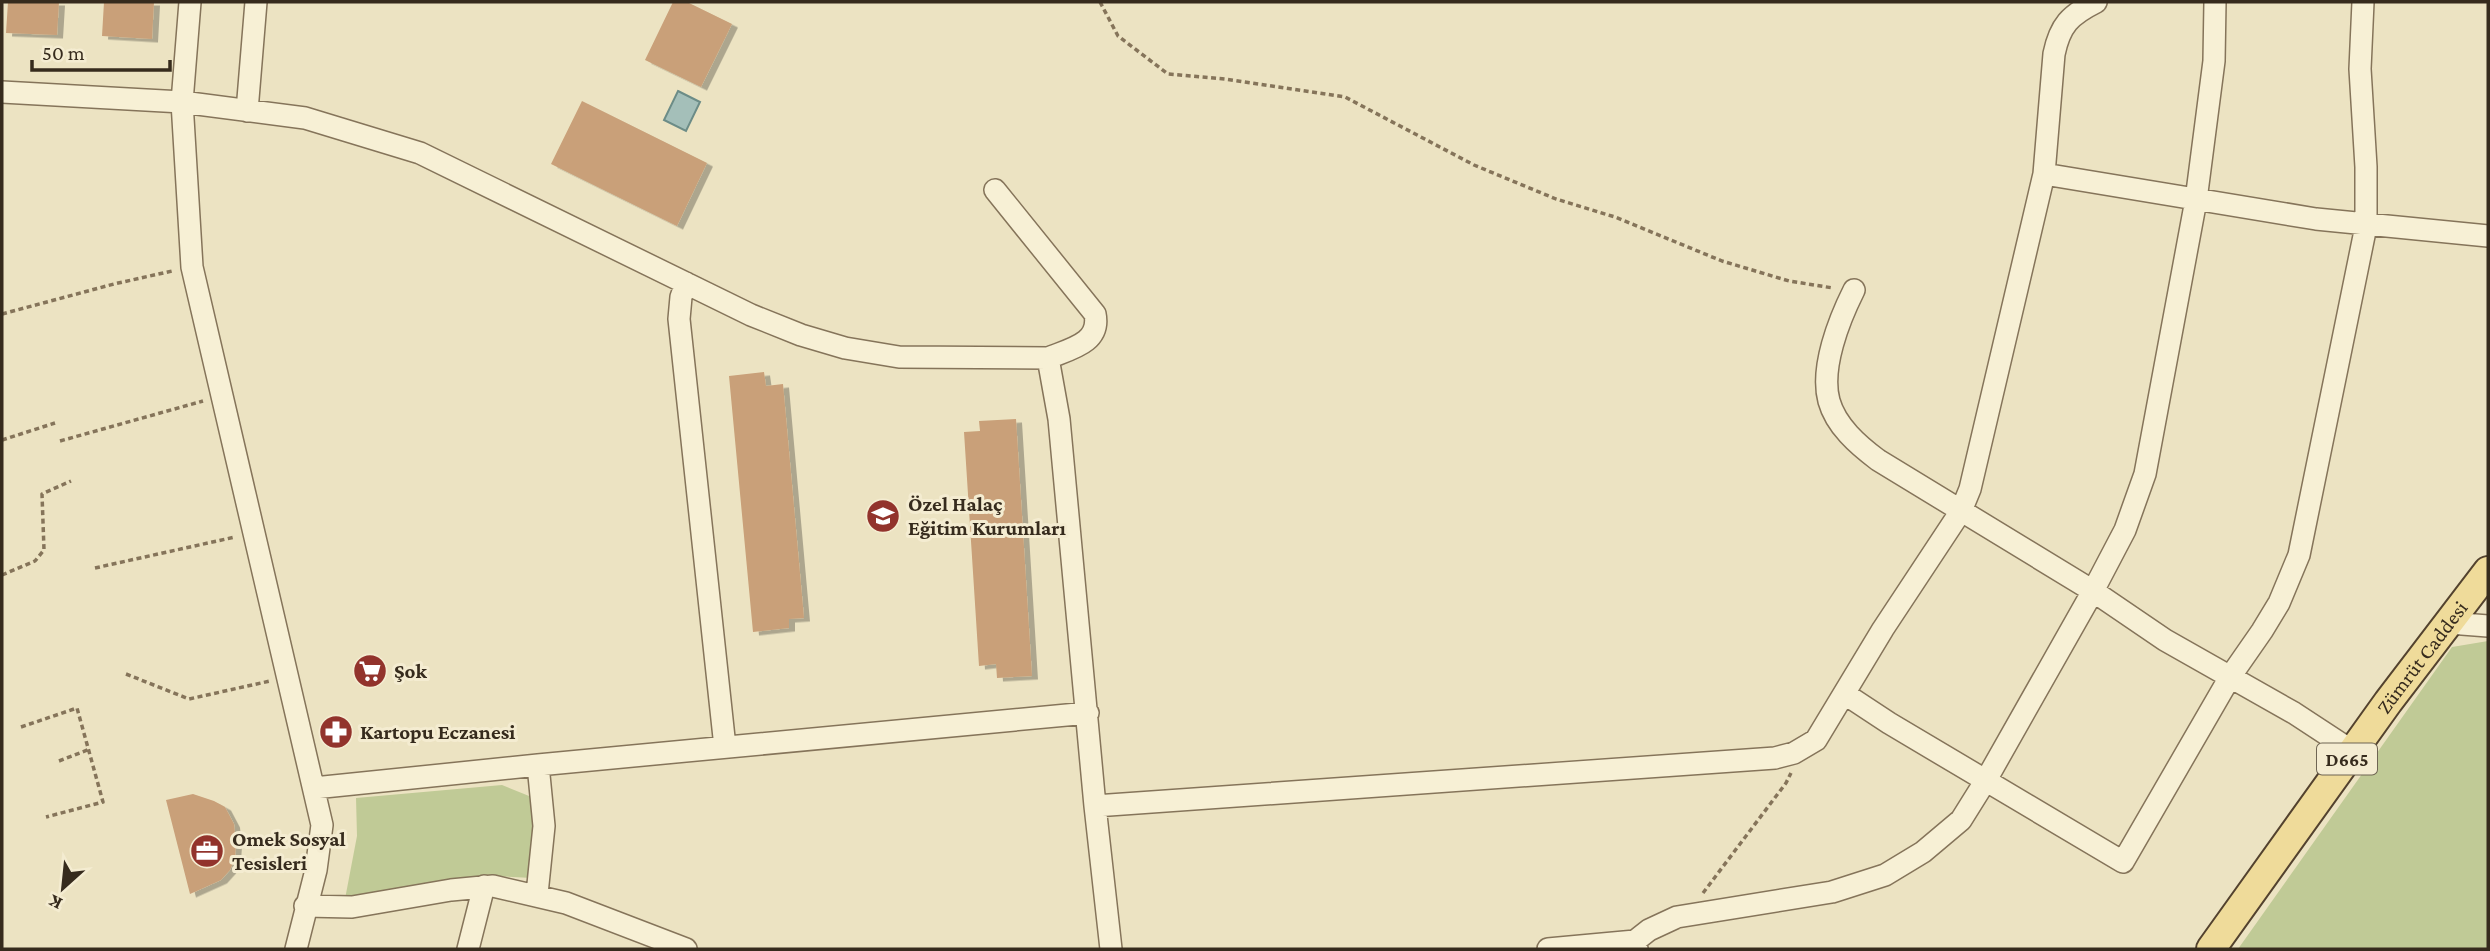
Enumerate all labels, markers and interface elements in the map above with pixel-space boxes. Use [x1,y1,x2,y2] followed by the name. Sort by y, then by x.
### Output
[32,28,170,72] scale bar
[42,41,85,65] text: 50 m
[908,492,1066,540] place label: Özel Halaç Eğitim Kurumları
[864,497,902,535] school or university icon: Özel Halaç Eğitim Kurumları
[2372,596,2473,718] street label: Zümrüt Caddesi
[351,652,389,690] supermarket icon: Şok
[394,659,427,683] place label: Şok
[317,713,355,751] pharmacy icon: Kartopu Eczanesi
[360,720,515,744] place label: Kartopu Eczanesi
[2317,744,2377,774] road number: D665
[232,827,346,875] place label: Omek Sosyal Tesisleri
[188,832,226,870] office icon: Omek Sosyal Tesisleri
[28,853,98,923] north arrow
[45,890,66,915] text: K

